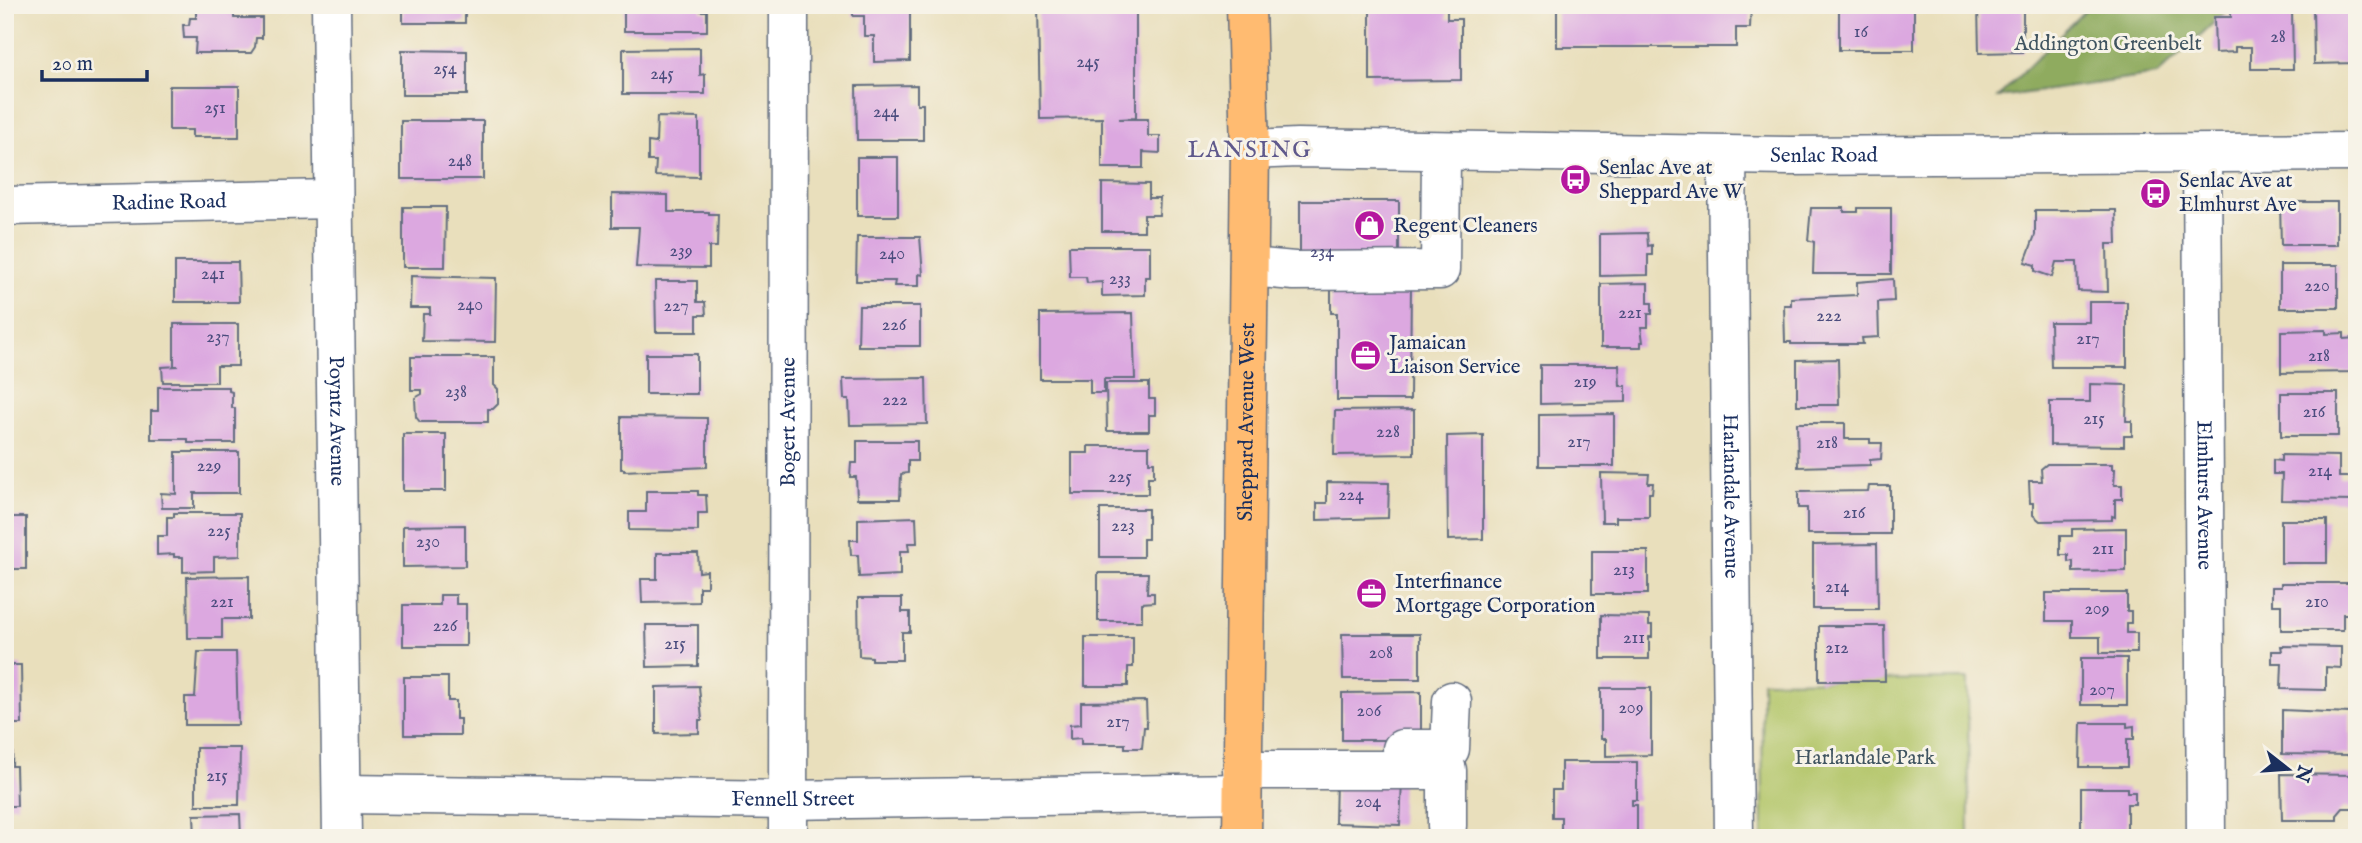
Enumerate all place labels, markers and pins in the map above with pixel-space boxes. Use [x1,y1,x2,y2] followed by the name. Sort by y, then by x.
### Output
[1599,155,1744,206] place label: Senlac Ave at Sheppard Ave W
[1559,163,1593,197] bus stop icon: Senlac Ave at Sheppard Ave W
[2179,168,2297,219] place label: Senlac Ave at Elmhurst Ave
[2139,176,2173,210] bus stop icon: Senlac Ave at Elmhurst Ave
[1353,209,1387,243] shop icon: Regent Cleaners
[1393,213,1538,240] place label: Regent Cleaners
[1387,330,1521,381] place label: Jamaican Liaison Service
[1349,338,1383,372] office icon: Jamaican Liaison Service
[1395,569,1595,620] place label: Interfinance Mortgage Corporation
[1355,577,1389,611] office icon: Interfinance Mortgage Corporation

